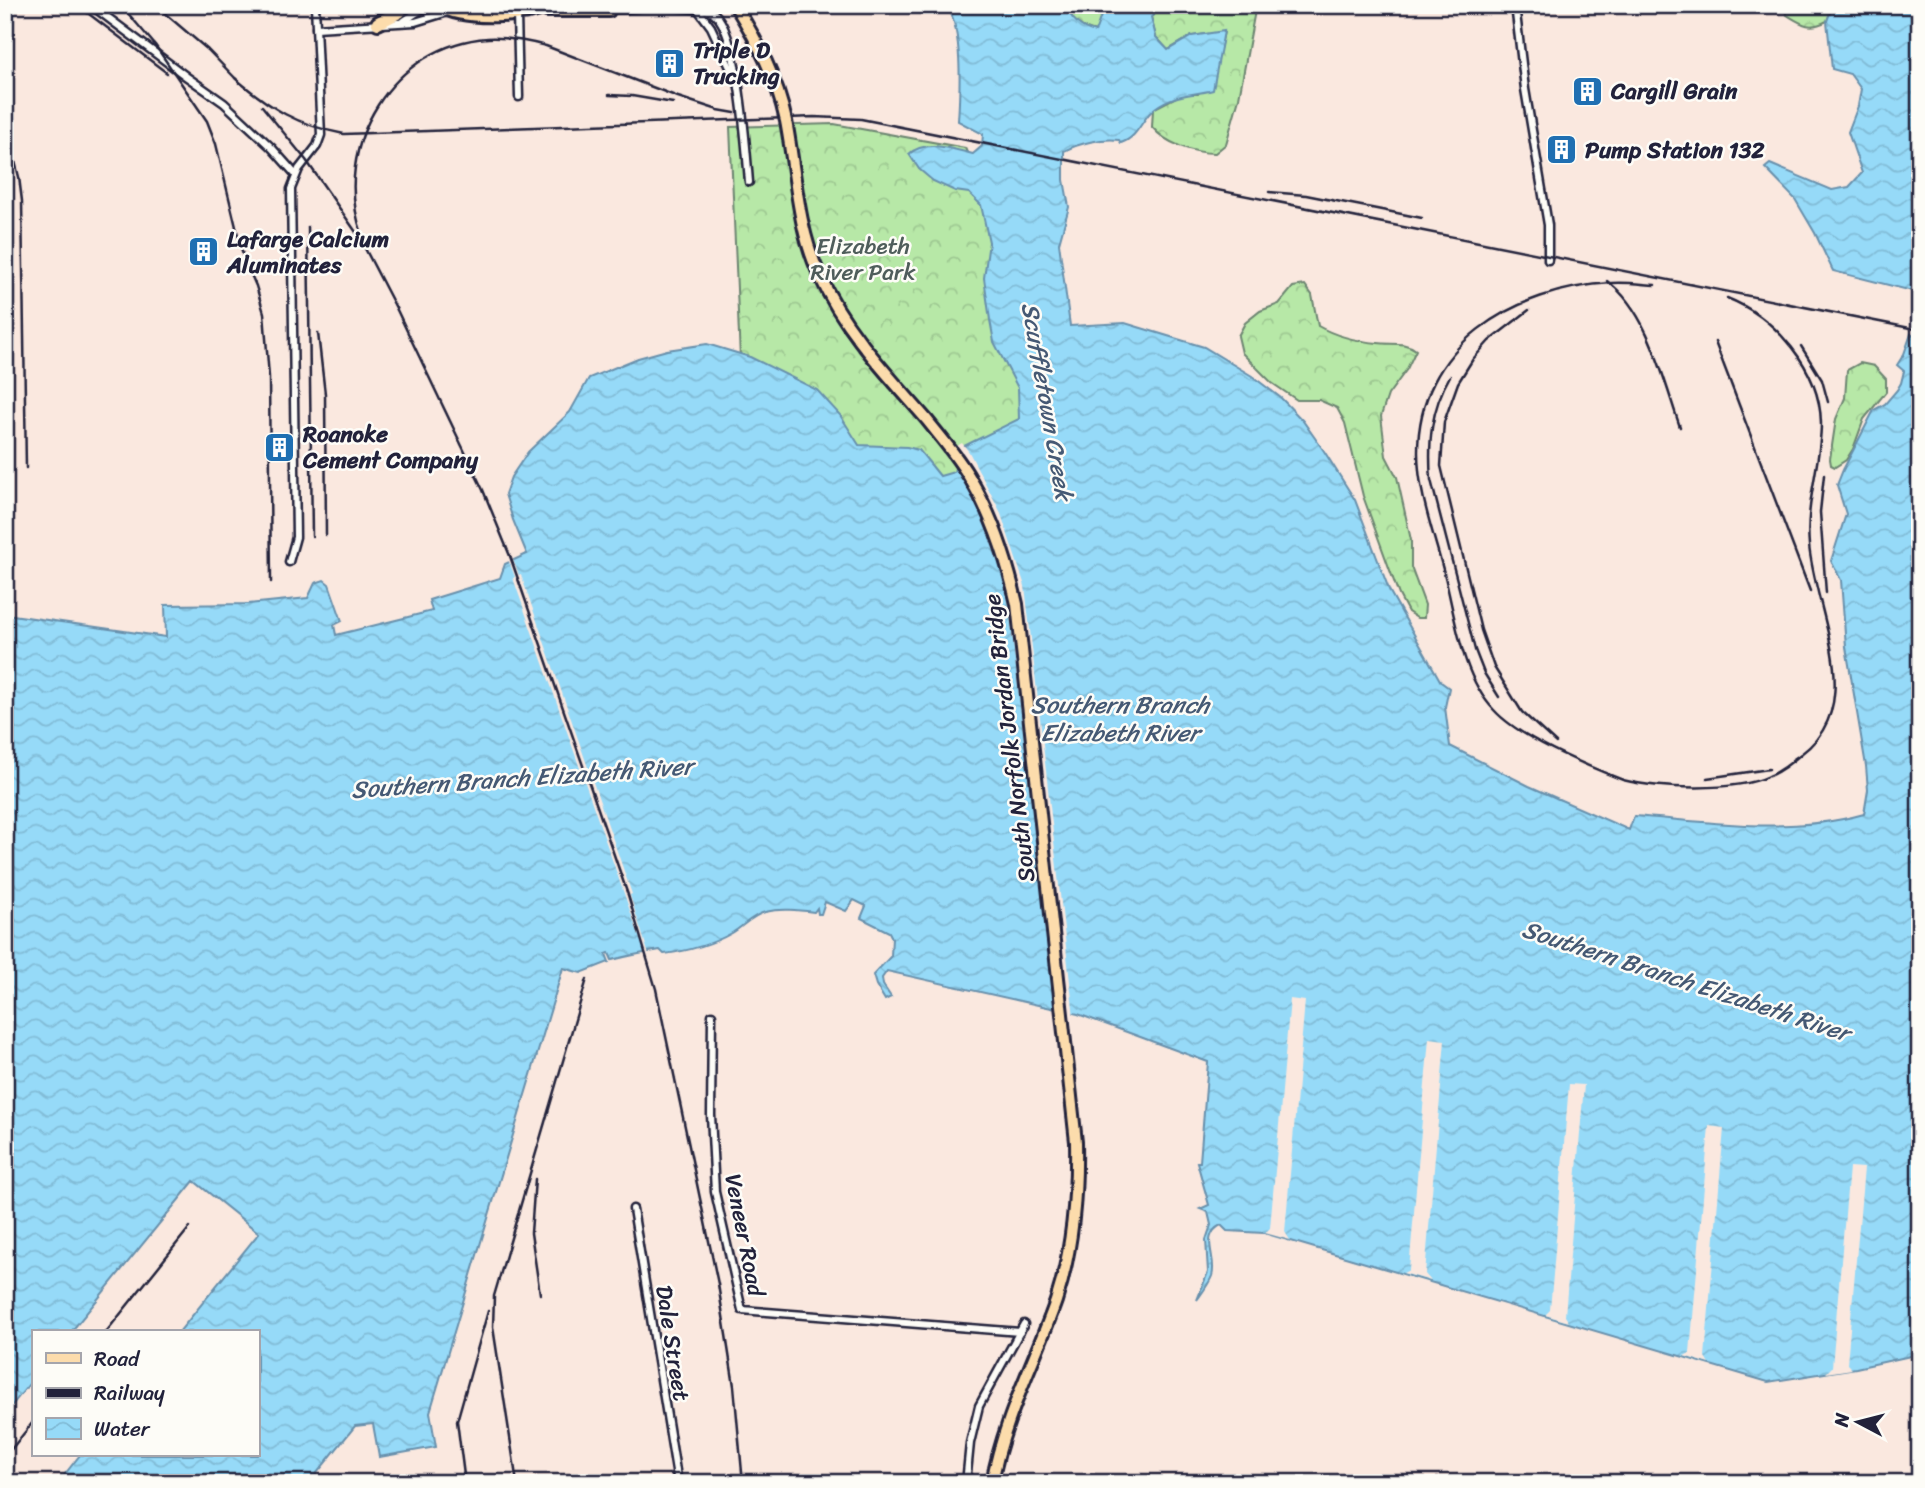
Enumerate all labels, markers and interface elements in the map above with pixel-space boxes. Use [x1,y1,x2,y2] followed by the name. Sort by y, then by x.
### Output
[693,30,780,97] place label: Triple D Trucking
[653,46,687,80] building icon: Triple D Trucking
[1610,71,1738,112] place label: Cargill Grain
[1571,74,1605,108] building icon: Cargill Grain
[1585,130,1765,171] place label: Pump Station 132
[1545,133,1579,167] building icon: Pump Station 132
[226,219,390,286] place label: Lafarge Calcium Aluminates
[811,226,916,293] park label: Elizabeth River Park
[187,235,221,269] building icon: Lafarge Calcium Aluminates
[1009,299,1086,506] water label: Scuffletown Creek
[302,414,479,481] place label: Roanoke Cement Company
[263,430,297,464] building icon: Roanoke Cement Company
[971,591,1048,884] street label: South Norfolk Jordan Bridge
[1031,684,1212,754] water label: Southern Branch Elizabeth River
[350,745,698,811] water label: Southern Branch Elizabeth River
[1517,908,1859,1055] water label: Southern Branch Elizabeth River
[713,1170,777,1302] street label: Veneer Road
[643,1282,702,1404] street label: Dale Street
[32,1330,259,1456] legend
[94,1340,141,1378] text: Road
[94,1374,165,1412] text: Railway
[1824,1386,1894,1456] north arrow
[94,1410,151,1448] text: Water
[1824,1411,1859,1430] text: N

